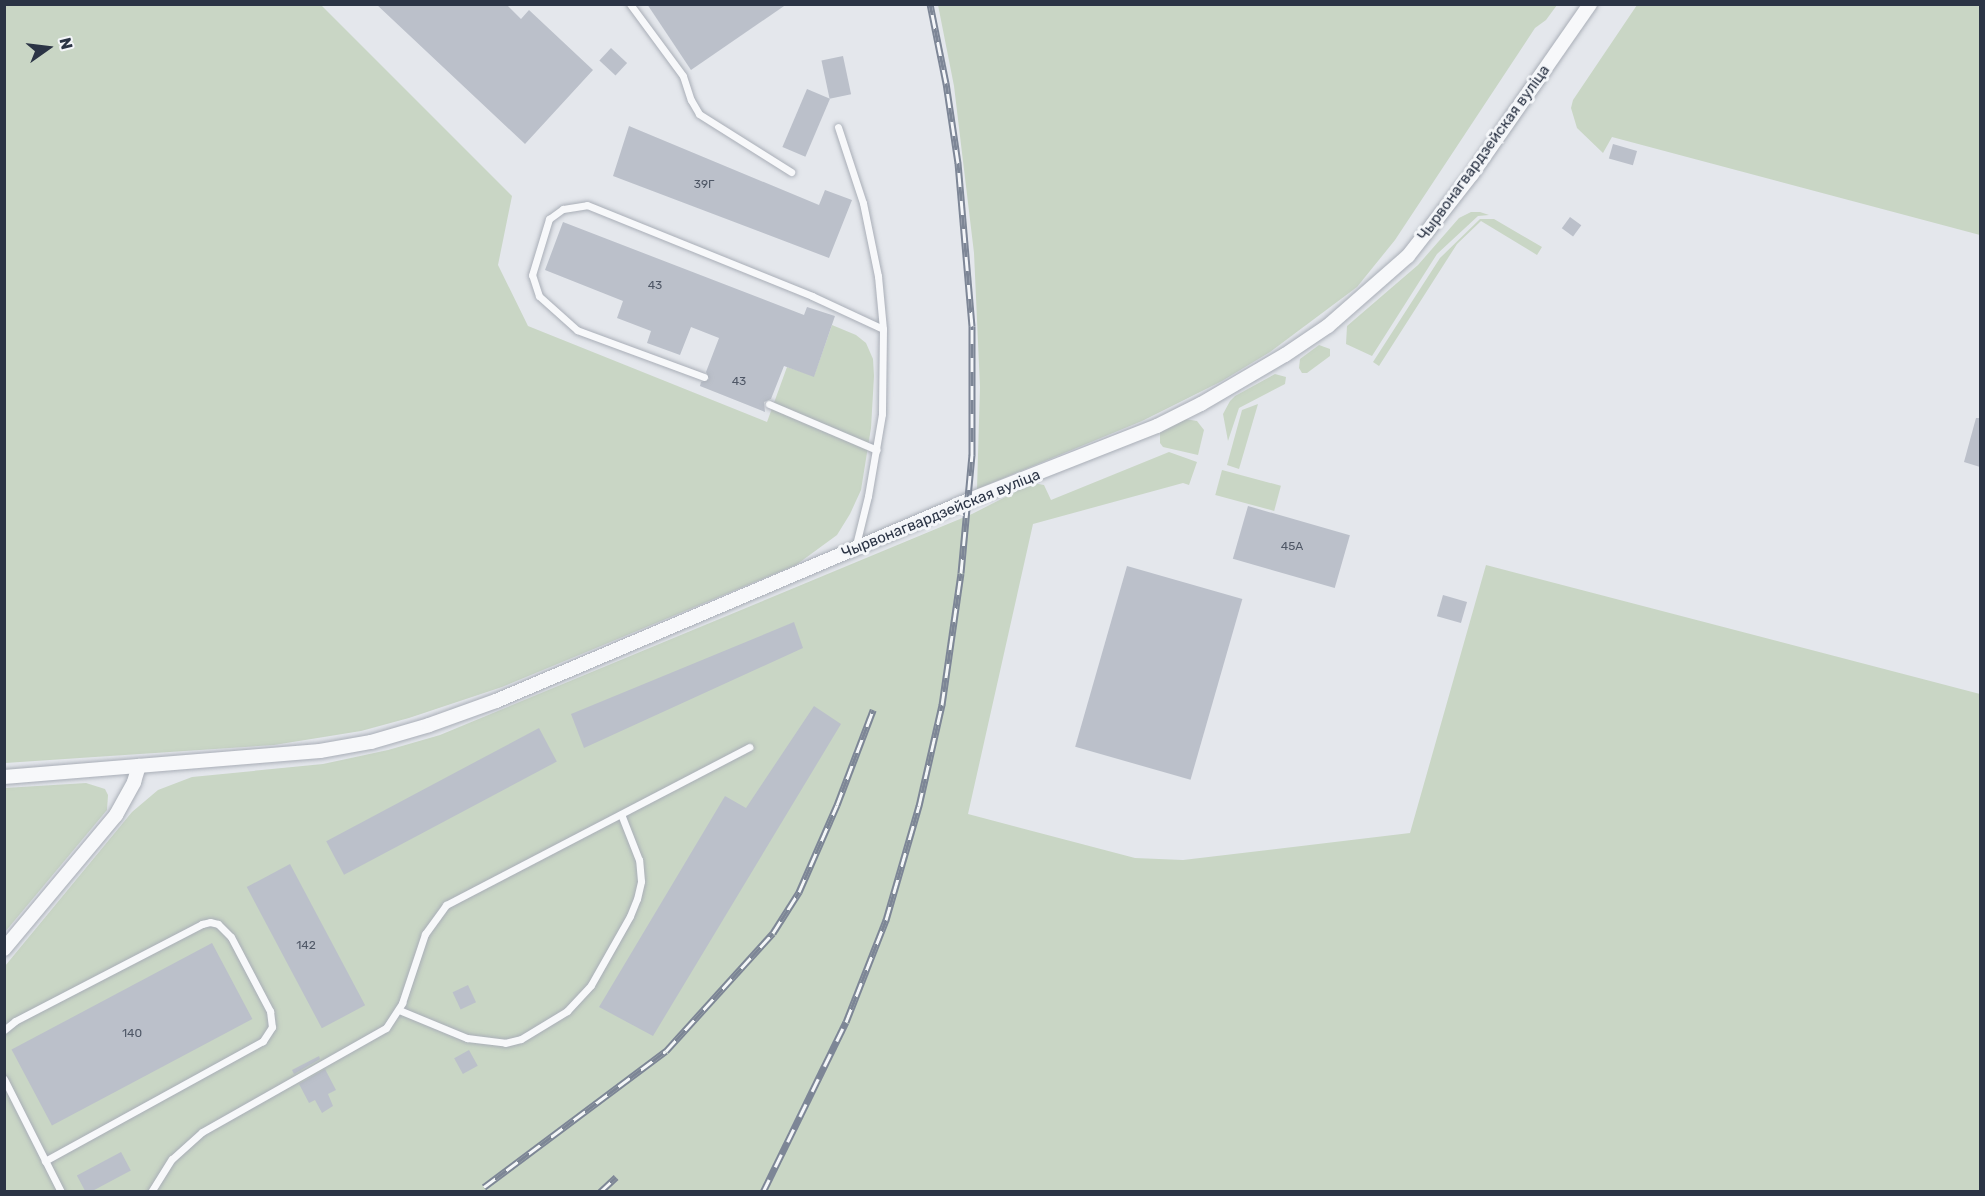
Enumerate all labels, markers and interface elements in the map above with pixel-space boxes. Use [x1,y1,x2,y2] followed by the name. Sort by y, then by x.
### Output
[18,18,78,78] north arrow
[55,36,77,51] text: N
[1414,62,1554,244] street label: Чырвонагвардзейская вуліца
[694,178,714,192] house number: 39Г
[648,279,662,293] house number: 43
[732,375,746,389] house number: 43
[839,466,1043,562] street label: Чырвонагвардзейская вуліца
[1281,540,1303,554] house number: 45А
[296,939,316,953] house number: 142
[122,1027,142,1041] house number: 140

